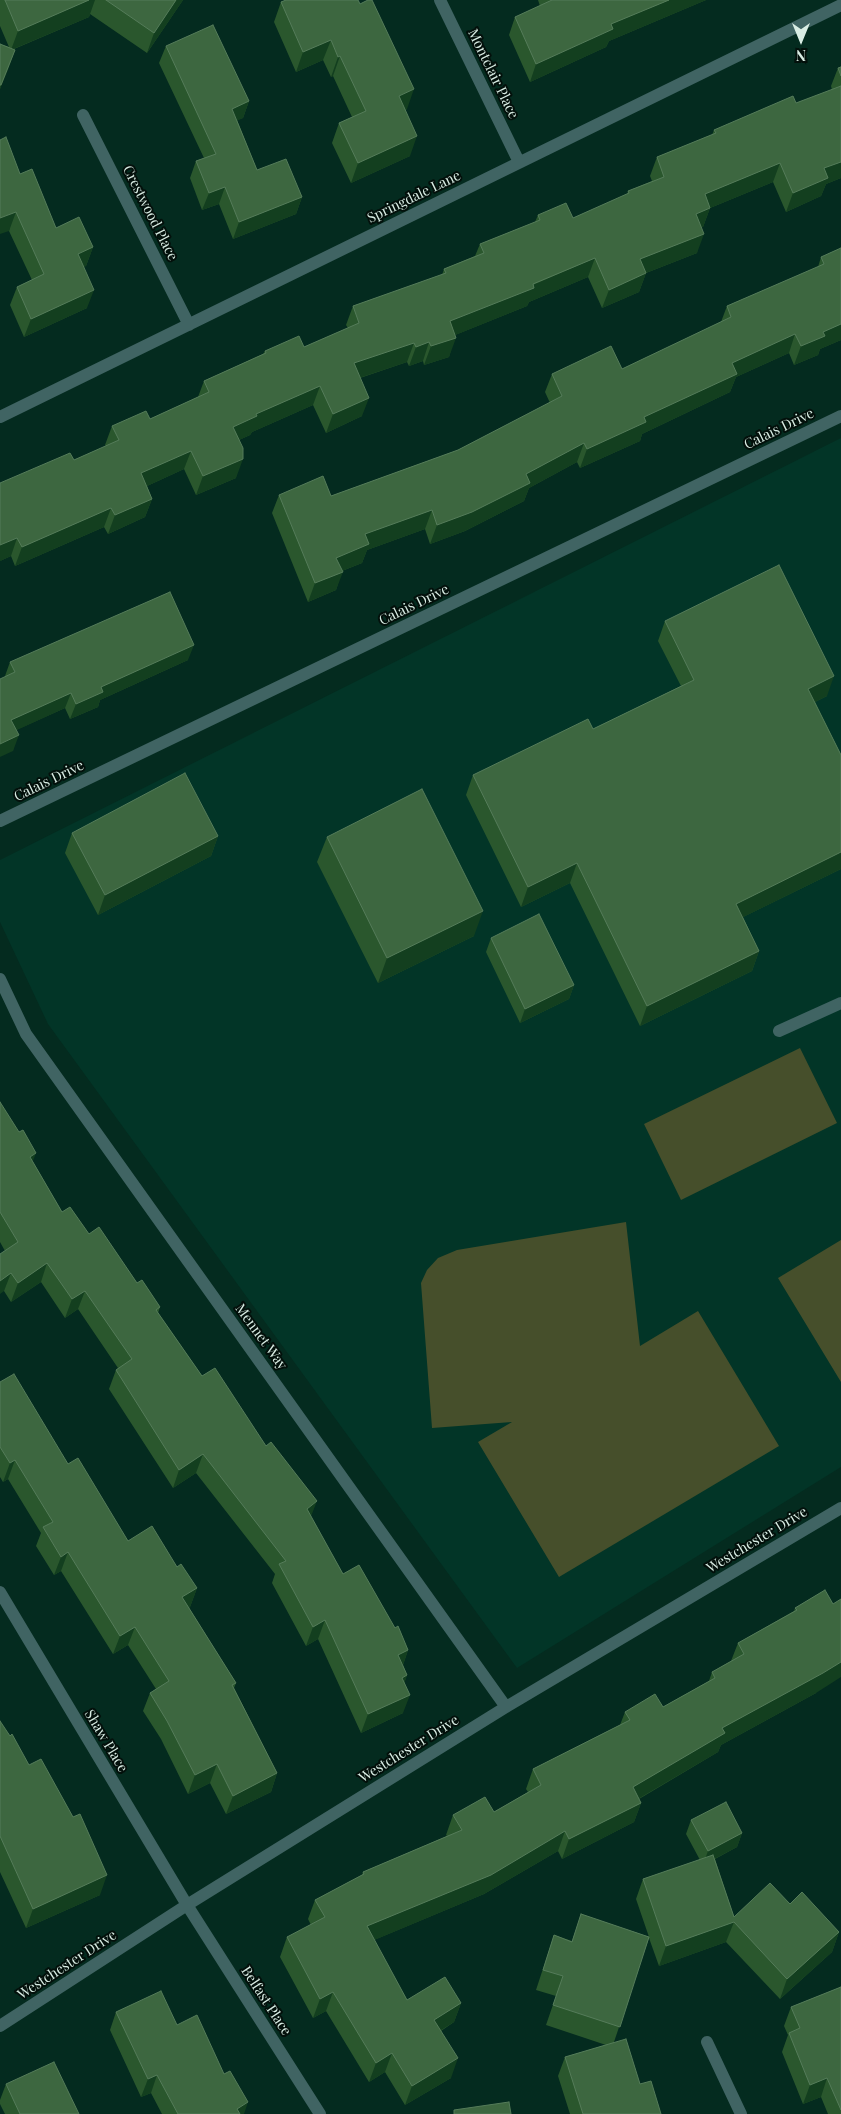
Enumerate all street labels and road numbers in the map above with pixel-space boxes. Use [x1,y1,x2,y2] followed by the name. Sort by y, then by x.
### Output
[464,27,522,121] street label: Montclair Place
[119,163,181,263] street label: Crestwood Place
[365,167,463,227] street label: Springdale Lane
[741,405,817,453] street label: Calais Drive
[376,581,452,629] street label: Calais Drive
[11,757,87,805] street label: Calais Drive
[232,1301,290,1373] street label: Mennet Way
[704,1503,810,1577] street label: Westchester Drive
[81,1707,131,1775] street label: Shaw Place
[356,1712,462,1786] street label: Westchester Drive
[14,1927,120,2003] street label: Westchester Drive
[237,1963,295,2039] street label: Belfast Place

